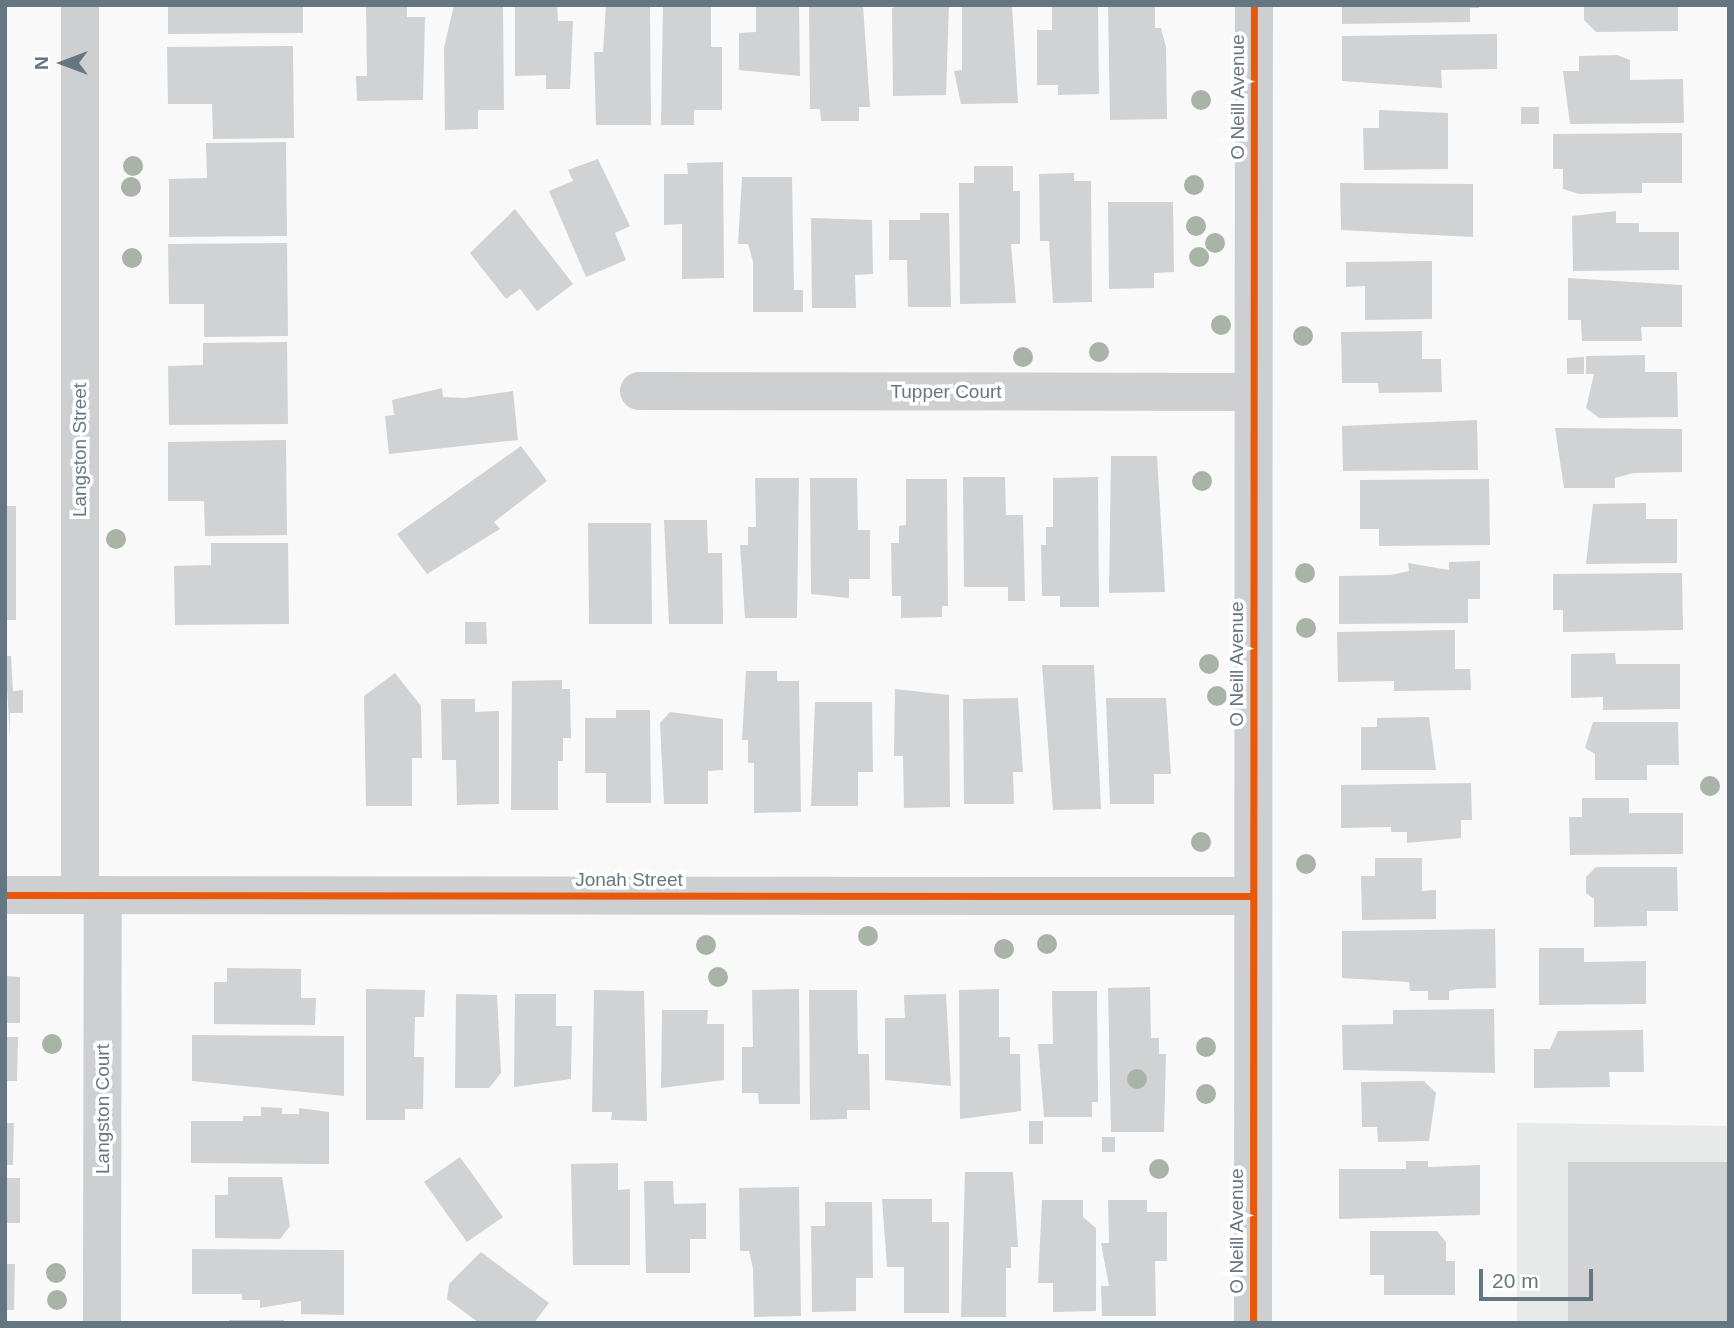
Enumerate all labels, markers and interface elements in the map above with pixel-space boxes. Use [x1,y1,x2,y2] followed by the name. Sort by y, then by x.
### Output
[28,28,98,98] north arrow
[1227,34,1249,160] street label: O Neill Avenue
[31,56,52,70] text: N
[890,381,1002,403] street label: Tupper Court
[69,383,91,517] street label: Langston Street
[1226,601,1248,727] street label: O Neill Avenue
[575,869,683,891] street label: Jonah Street
[92,1044,114,1174] street label: Langston Court
[1226,1168,1248,1294] street label: O Neill Avenue
[1482,1254,1596,1298] scale bar
[1492,1269,1539,1292] text: 20 m

